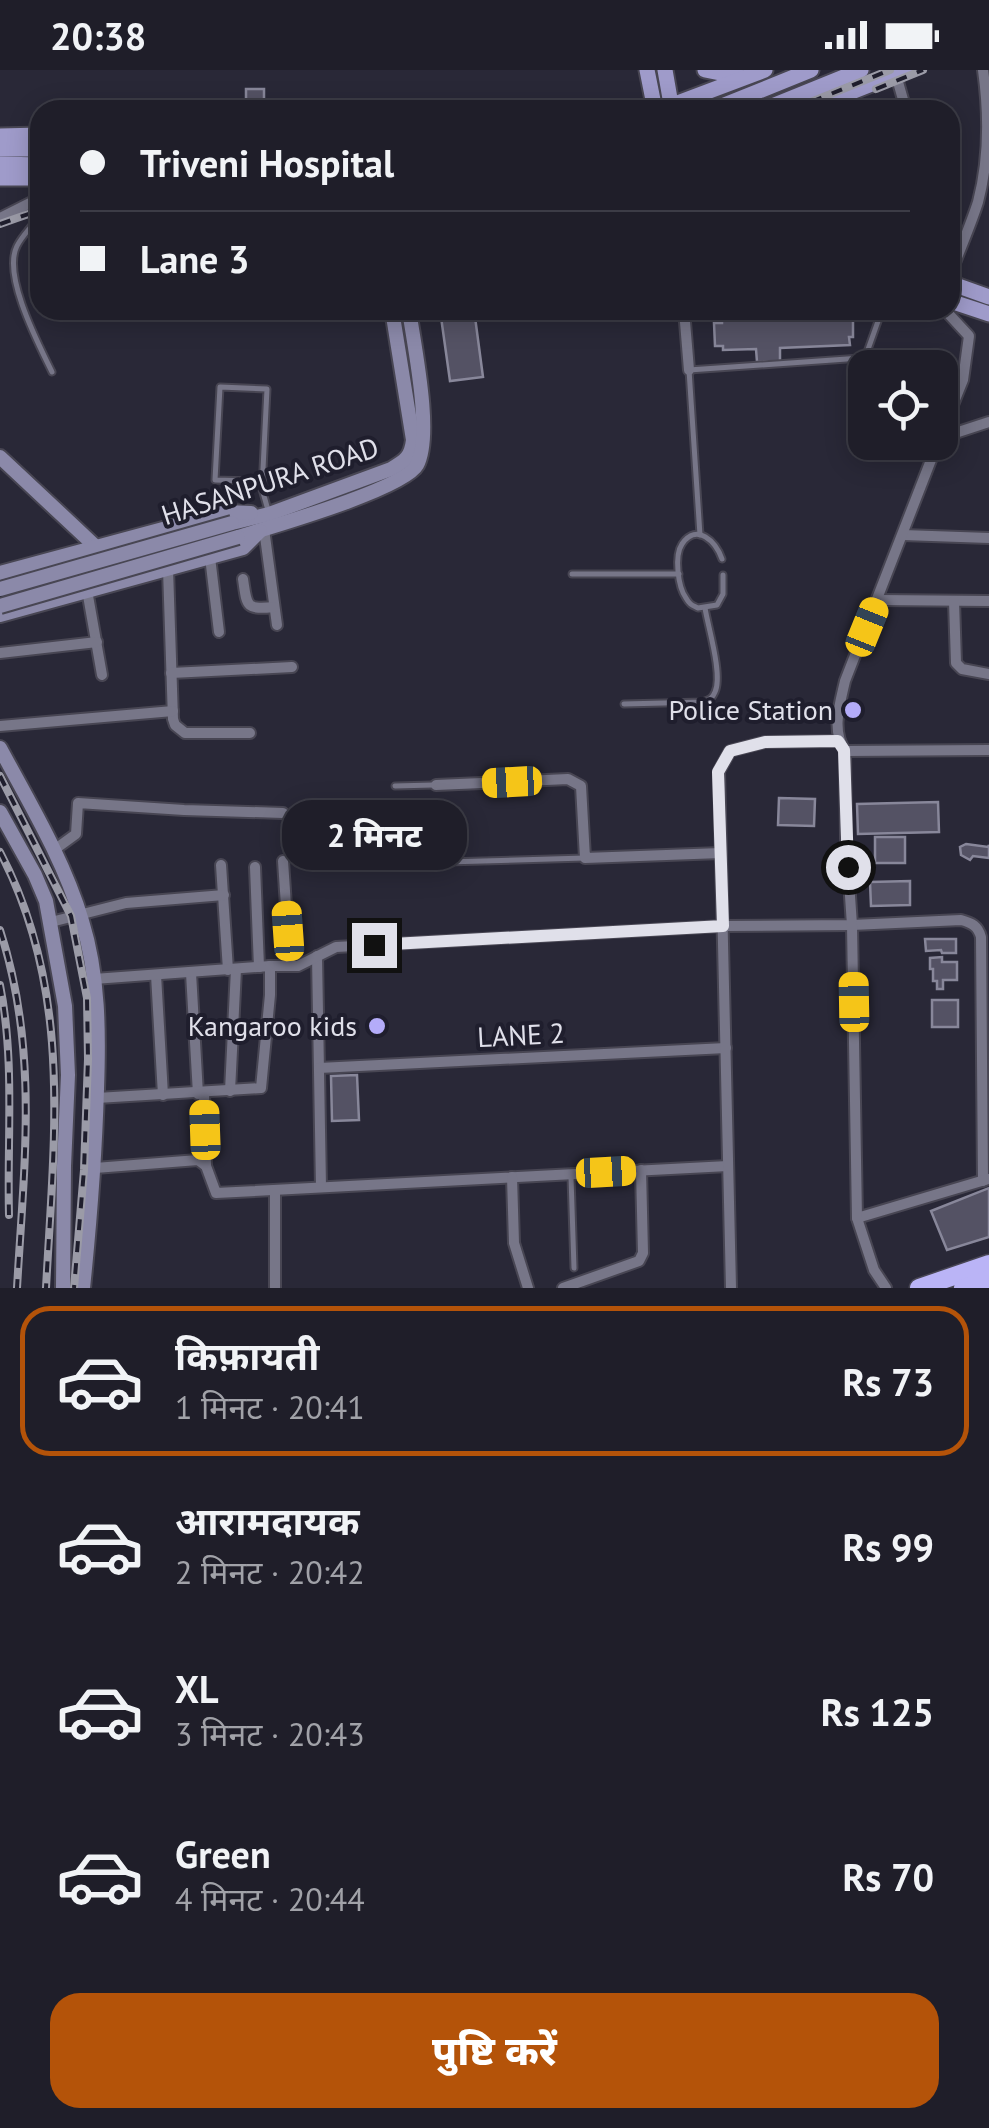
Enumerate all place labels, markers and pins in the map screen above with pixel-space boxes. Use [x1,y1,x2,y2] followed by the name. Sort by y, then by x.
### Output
[668,691,833,728] place label: Police Station
[842,699,864,721] marker: Police Station
[188,1007,357,1044] place label: Kangaroo kids
[366,1015,388,1037] marker: Kangaroo kids

